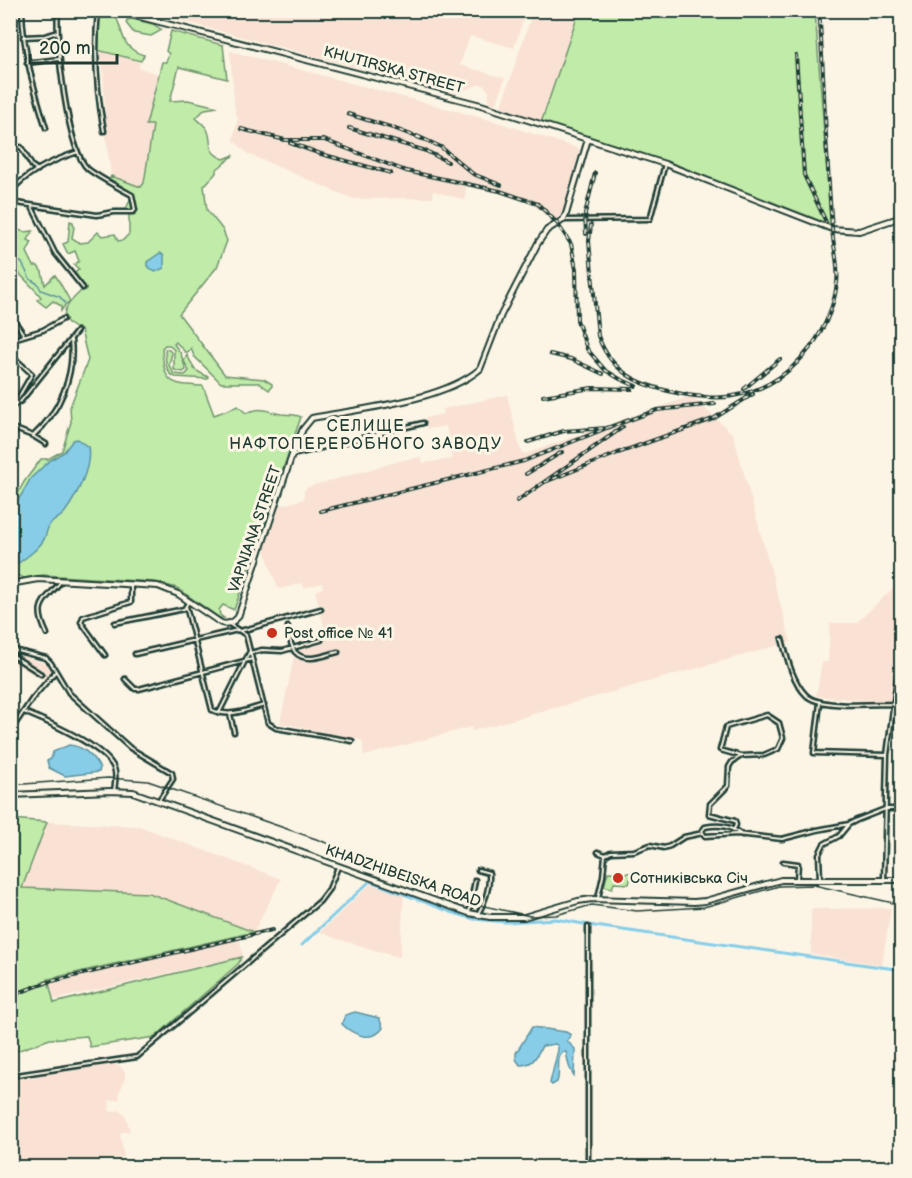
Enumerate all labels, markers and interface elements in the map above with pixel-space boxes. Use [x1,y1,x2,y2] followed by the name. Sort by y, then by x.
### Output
[30,27,117,65] scale bar
[39,38,91,59] text: 200 m
[322,42,466,98] street label: KHUTIRSKA STREET
[229,417,503,454] district label: СЕЛИЩЕ НАФТОПЕРЕРОБНОГО ЗАВОДУ
[224,463,286,595] street label: VAPNIANA STREET
[284,624,393,643] place label: Post office № 41
[265,626,279,640] marker: Post office № 41
[323,840,483,912] street label: KHADZHIBEISKA ROAD
[630,869,748,888] place label: Сотниківська Січ
[611,871,625,885] marker: Сотниківська Січ

